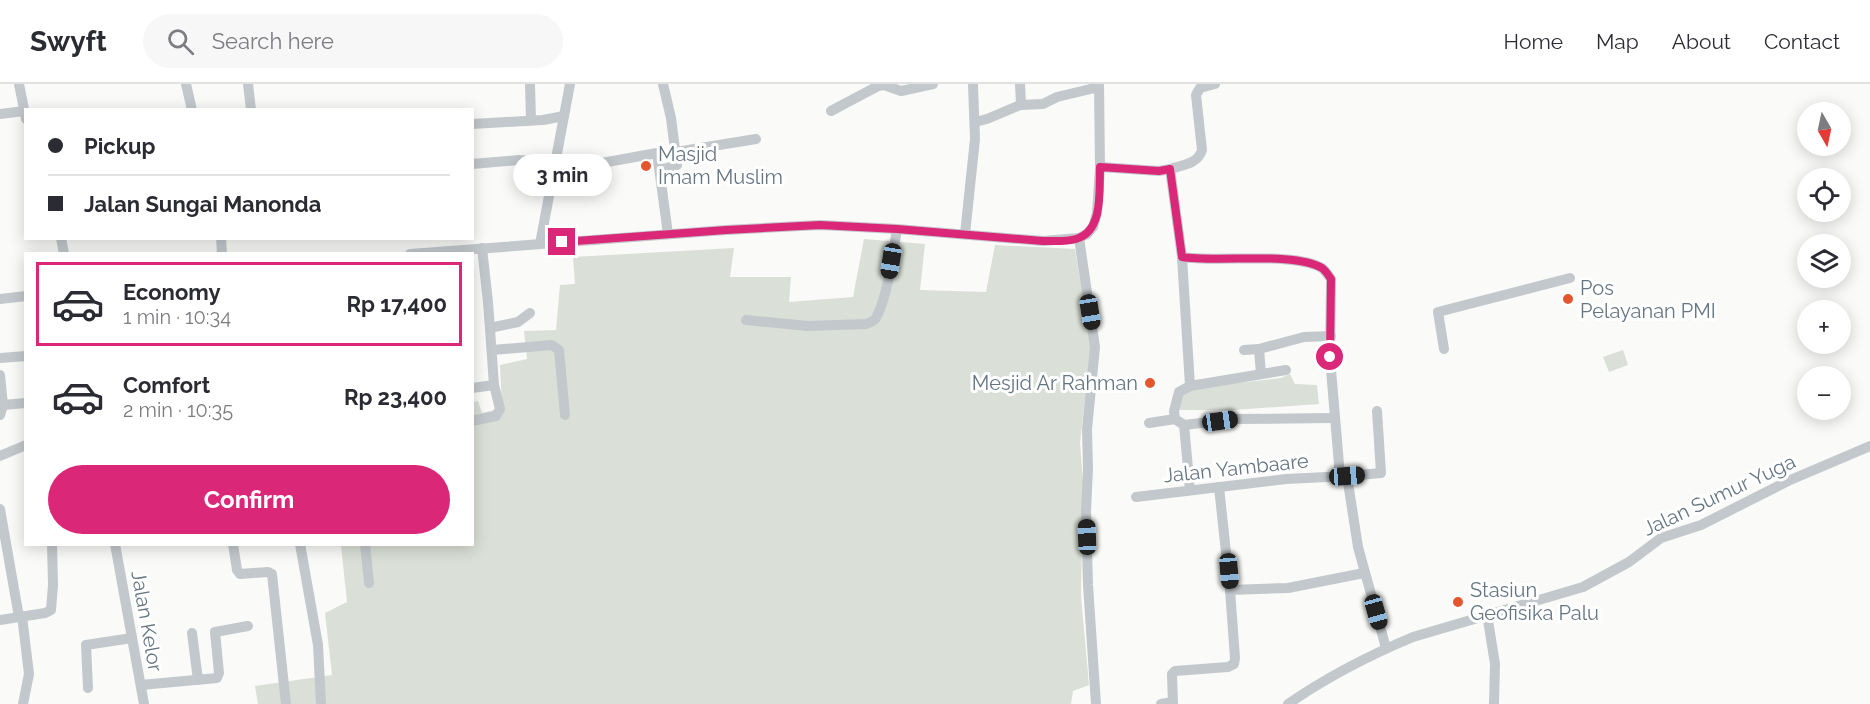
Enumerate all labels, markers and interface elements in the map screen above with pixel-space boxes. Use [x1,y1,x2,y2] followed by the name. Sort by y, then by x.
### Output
[143,14,563,68] search box
[30,25,107,58] text: Swyft
[164,25,197,58] icon: search
[212,28,334,54] text: Search here
[1504,29,1563,54] text: Home
[1596,29,1639,54] text: Map
[1672,29,1731,54] text: About
[1764,29,1840,54] text: Contact
[1797,102,1851,156] north arrow
[1797,102,1851,420] map controls
[84,133,156,159] text: Pickup
[658,142,783,189] place label: Masjid Imam Muslim
[512,155,612,197] callout: 3 min
[639,159,653,173] marker: Masjid Imam Muslim
[537,163,588,187] text: 3 min
[1797,168,1851,222] button: locate
[84,191,321,217] text: Jalan Sungai Manonda
[548,228,575,255] route end
[1797,234,1851,288] button: layers
[879,242,903,280] car
[1580,276,1716,323] place label: Pos Pelayanan PMI
[51,277,105,331] icon: car
[123,279,221,305] text: Economy
[347,291,447,317] text: Rp 17,400
[1561,292,1575,306] marker: Pos Pelayanan PMI
[1078,293,1102,331] car
[1797,300,1851,354] button: +
[123,305,231,329] text: 1 min · 10:34
[1316,343,1343,370] route start
[1797,366,1851,420] button: −
[51,370,105,424] icon: car
[972,371,1138,395] place label: Mesjid Ar Rahman
[123,372,210,398] text: Comfort
[1143,376,1157,390] marker: Mesjid Ar Rahman
[344,384,447,410] text: Rp 23,400
[123,398,233,422] text: 2 min · 10:35
[1201,410,1239,432] car
[1162,448,1310,488] street label: Jalan Yambaare
[1639,449,1799,541] street label: Jalan Sumur Yuga
[48,465,450,534] button: Confirm
[1328,466,1366,486] car
[1077,519,1097,555] car
[1218,552,1240,590] car
[126,569,168,673] street label: Jalan Kelor
[1470,578,1599,625] place label: Stasiun Geofisika Palu
[1362,592,1390,632] car
[1451,595,1465,609] marker: Stasiun Geofisika Palu

